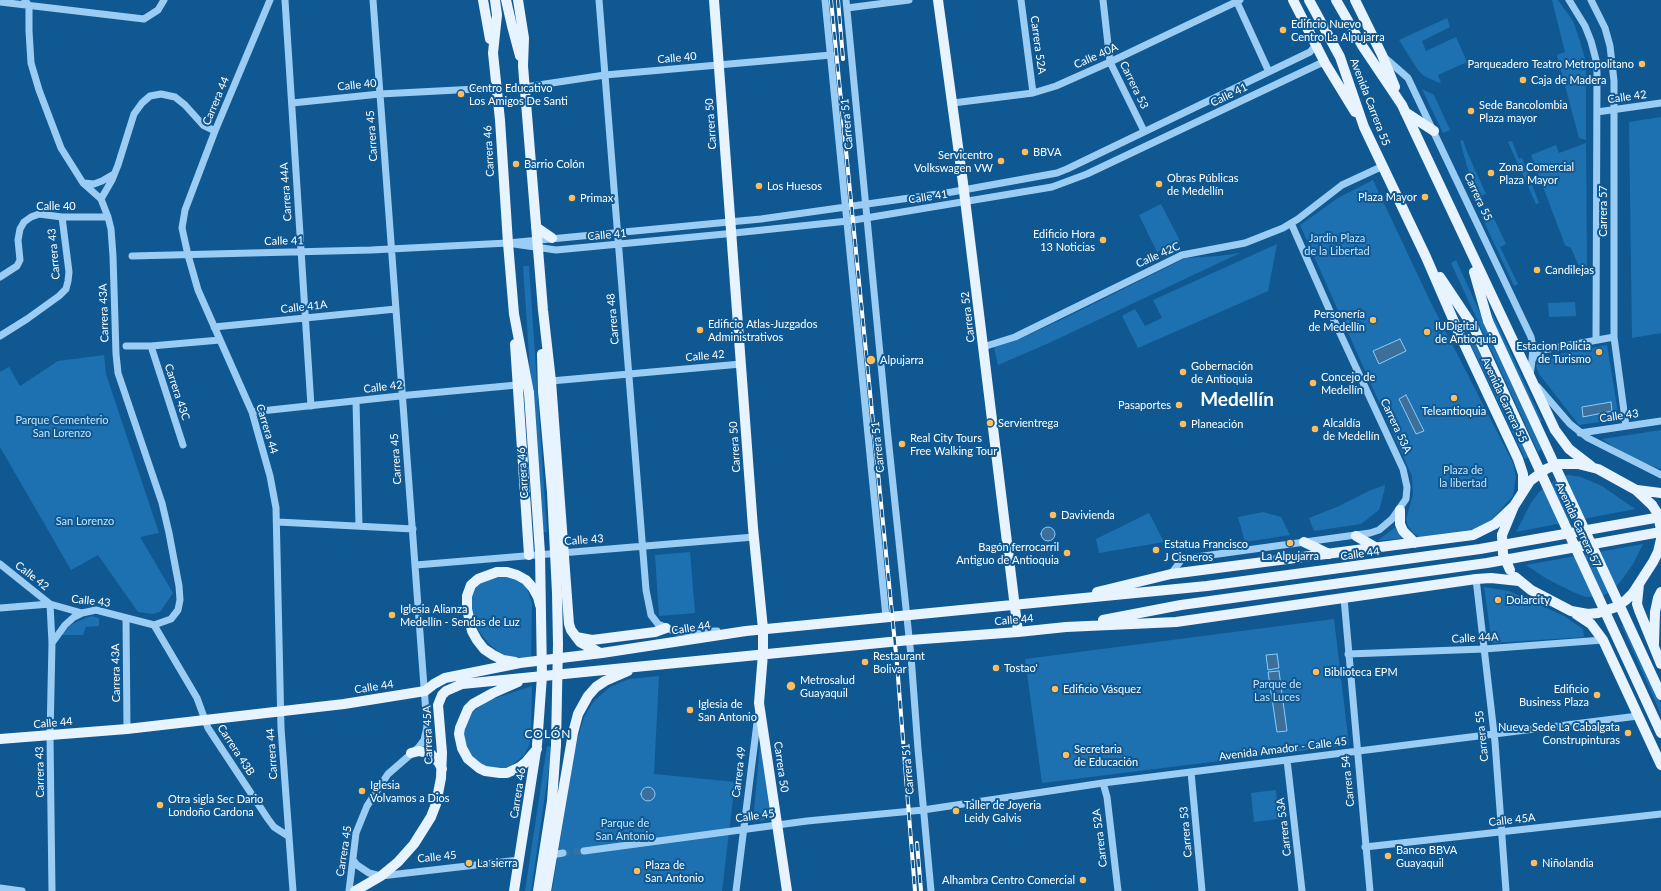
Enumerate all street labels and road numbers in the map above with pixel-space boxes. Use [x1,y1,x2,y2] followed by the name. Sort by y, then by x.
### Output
[1027,15,1049,75] street label: Carrera 52A
[1072,40,1120,72] street label: Calle 40A
[657,50,697,66] street label: Calle 40
[1347,56,1393,148] street label: Avenida Carrera 55
[1117,59,1151,111] street label: Carrera 53
[200,75,232,127] street label: Carrera 44
[337,76,377,94] street label: Calle 40
[1208,80,1250,110] street label: Calle 41
[1607,88,1647,106] street label: Calle 42
[703,98,719,150] street label: Carrera 50
[838,98,856,150] street label: Carrera 51
[364,110,380,162] street label: Carrera 45
[481,125,497,177] street label: Carrera 46
[277,162,295,222] street label: Carrera 44A
[1461,171,1495,223] street label: Carrera 55
[1596,185,1610,237] street label: Carrera 57
[908,187,948,207] street label: Calle 41
[36,199,76,213] street label: Calle 40
[587,227,627,243] street label: Calle 41
[45,228,63,280] street label: Carrera 43
[264,234,304,248] street label: Calle 41
[1134,239,1182,271] street label: Calle 42C
[96,283,112,343] street label: Carrera 43A
[958,291,978,343] street label: Carrera 52
[604,293,622,345] street label: Carrera 48
[280,298,328,316] street label: Calle 41A
[685,348,725,364] street label: Calle 42
[1478,355,1530,445] street label: Avenida Carrera 55
[162,362,192,422] street label: Carrera 43C
[363,378,403,396] street label: Calle 42
[1378,397,1414,455] street label: Carrera 53A
[253,403,281,455] street label: Carrera 44
[1599,407,1639,425] street label: Calle 43
[727,421,743,473] street label: Carrera 50
[869,421,887,473] street label: Carrera 51
[388,433,404,485] street label: Carrera 45
[515,447,531,499] street label: Carrera 46
[1552,480,1604,570] street label: Avenida Carrera 57
[564,532,604,548] street label: Calle 43
[1340,545,1380,563] street label: Calle 44
[12,559,52,593] street label: Calle 42
[71,592,111,610] street label: Calle 43
[994,612,1034,628] street label: Calle 44
[671,618,711,638] street label: Calle 44
[1451,630,1499,646] street label: Calle 44A
[109,643,123,703] street label: Carrera 43A
[354,677,394,697] street label: Calle 44
[420,705,436,765] street label: Carrera 45A
[1473,710,1491,762] street label: Carrera 55
[33,715,73,731] street label: Calle 44
[215,722,257,778] street label: Carrera 43B
[264,728,280,780] street label: Carrera 44
[1218,735,1348,763] street label: Avenida Amador - Calle 45
[771,741,791,793] street label: Carrera 50
[899,743,917,795] street label: Carrera 51
[33,746,47,798] street label: Carrera 43
[729,746,749,798] street label: Carrera 49
[1339,755,1357,807] street label: Carrera 54
[507,767,529,819] street label: Carrera 46
[1274,797,1294,857] street label: Carrera 53A
[1177,806,1195,858] street label: Carrera 53
[735,807,775,825] street label: Calle 45
[1090,808,1110,868] street label: Carrera 52A
[1488,811,1536,829] street label: Calle 45A
[333,825,355,877] street label: Carrera 45
[417,848,457,866] street label: Calle 45

